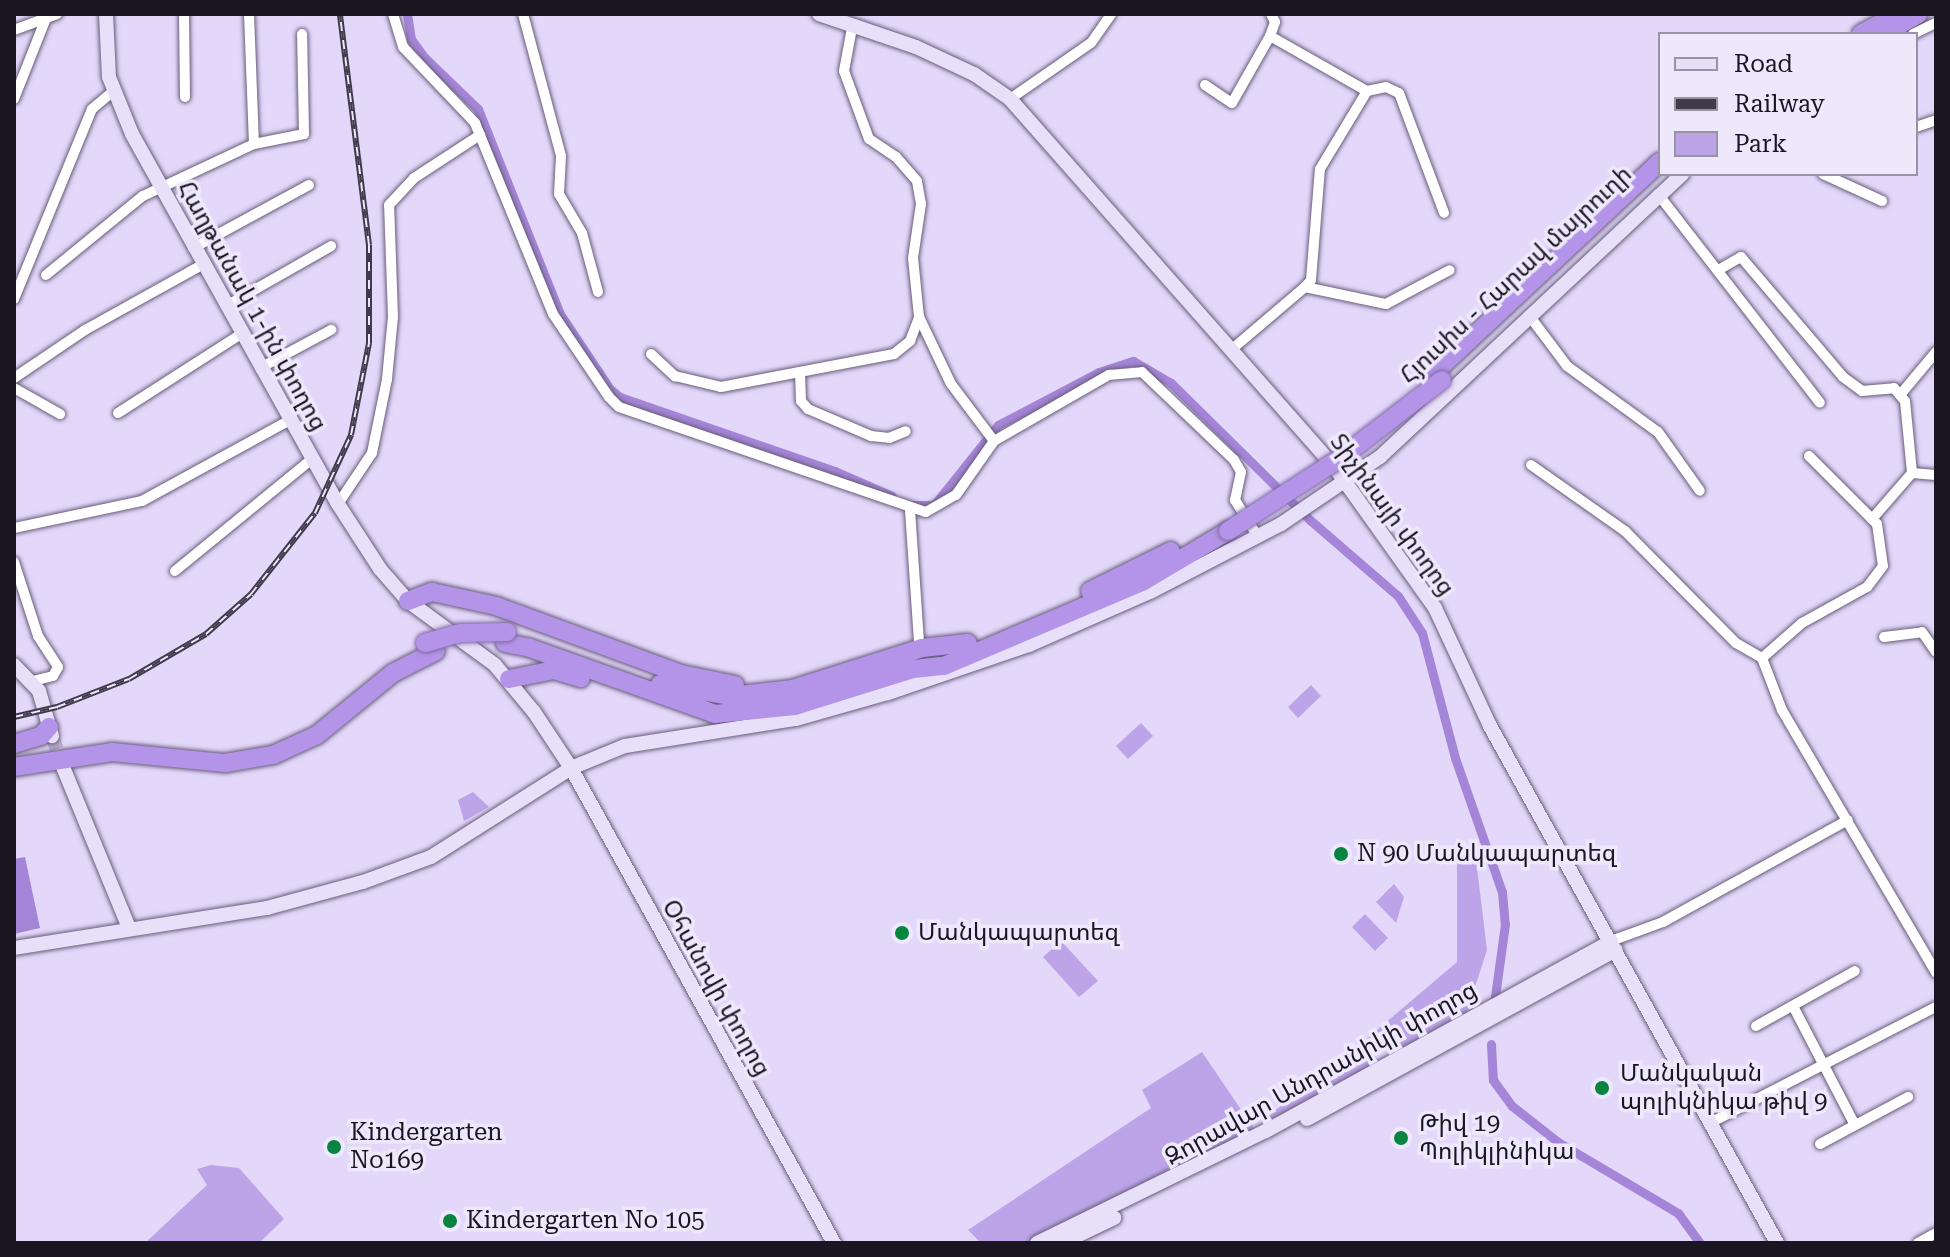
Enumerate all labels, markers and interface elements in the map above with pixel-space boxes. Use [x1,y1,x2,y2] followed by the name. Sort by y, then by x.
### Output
[1658,32,1918,176] legend
[1734,50,1793,78] text: Road
[1734,90,1825,118] text: Railway
[1734,130,1787,158] text: Park
[1394,160,1638,390] street label: Հյուսիս - Հարավ մայրուղի
[171,176,333,436] street label: Հաղթանակ 1-ին փողոց
[1324,428,1460,602] street label: Տիչինայի փողոց
[1357,840,1616,868] place label: N 90 Մանկապարտեզ
[1332,845,1350,863] marker: N 90 Մանկապարտեզ
[656,895,776,1081] street label: Օհանովի փողոց
[918,919,1119,947] place label: Մանկապարտեզ
[893,924,911,942] marker: Մանկապարտեզ
[1160,976,1482,1172] street label: Զորավար Անդրանիկի փողոց
[1620,1060,1827,1116] place label: Մանկական պոլիկնիկա թիվ 9
[1591,1077,1613,1099] marker: Մանկական պոլիկնիկա թիվ 9
[1419,1110,1574,1166] place label: Թիվ 19 Պոլիկլինիկա
[350,1119,503,1175] place label: Kindergarten No169
[1390,1127,1412,1149] marker: Թիվ 19 Պոլիկլինիկա
[325,1138,343,1156] marker: Kindergarten No169
[466,1207,705,1235] place label: Kindergarten No 105
[441,1212,459,1230] marker: Kindergarten No 105

